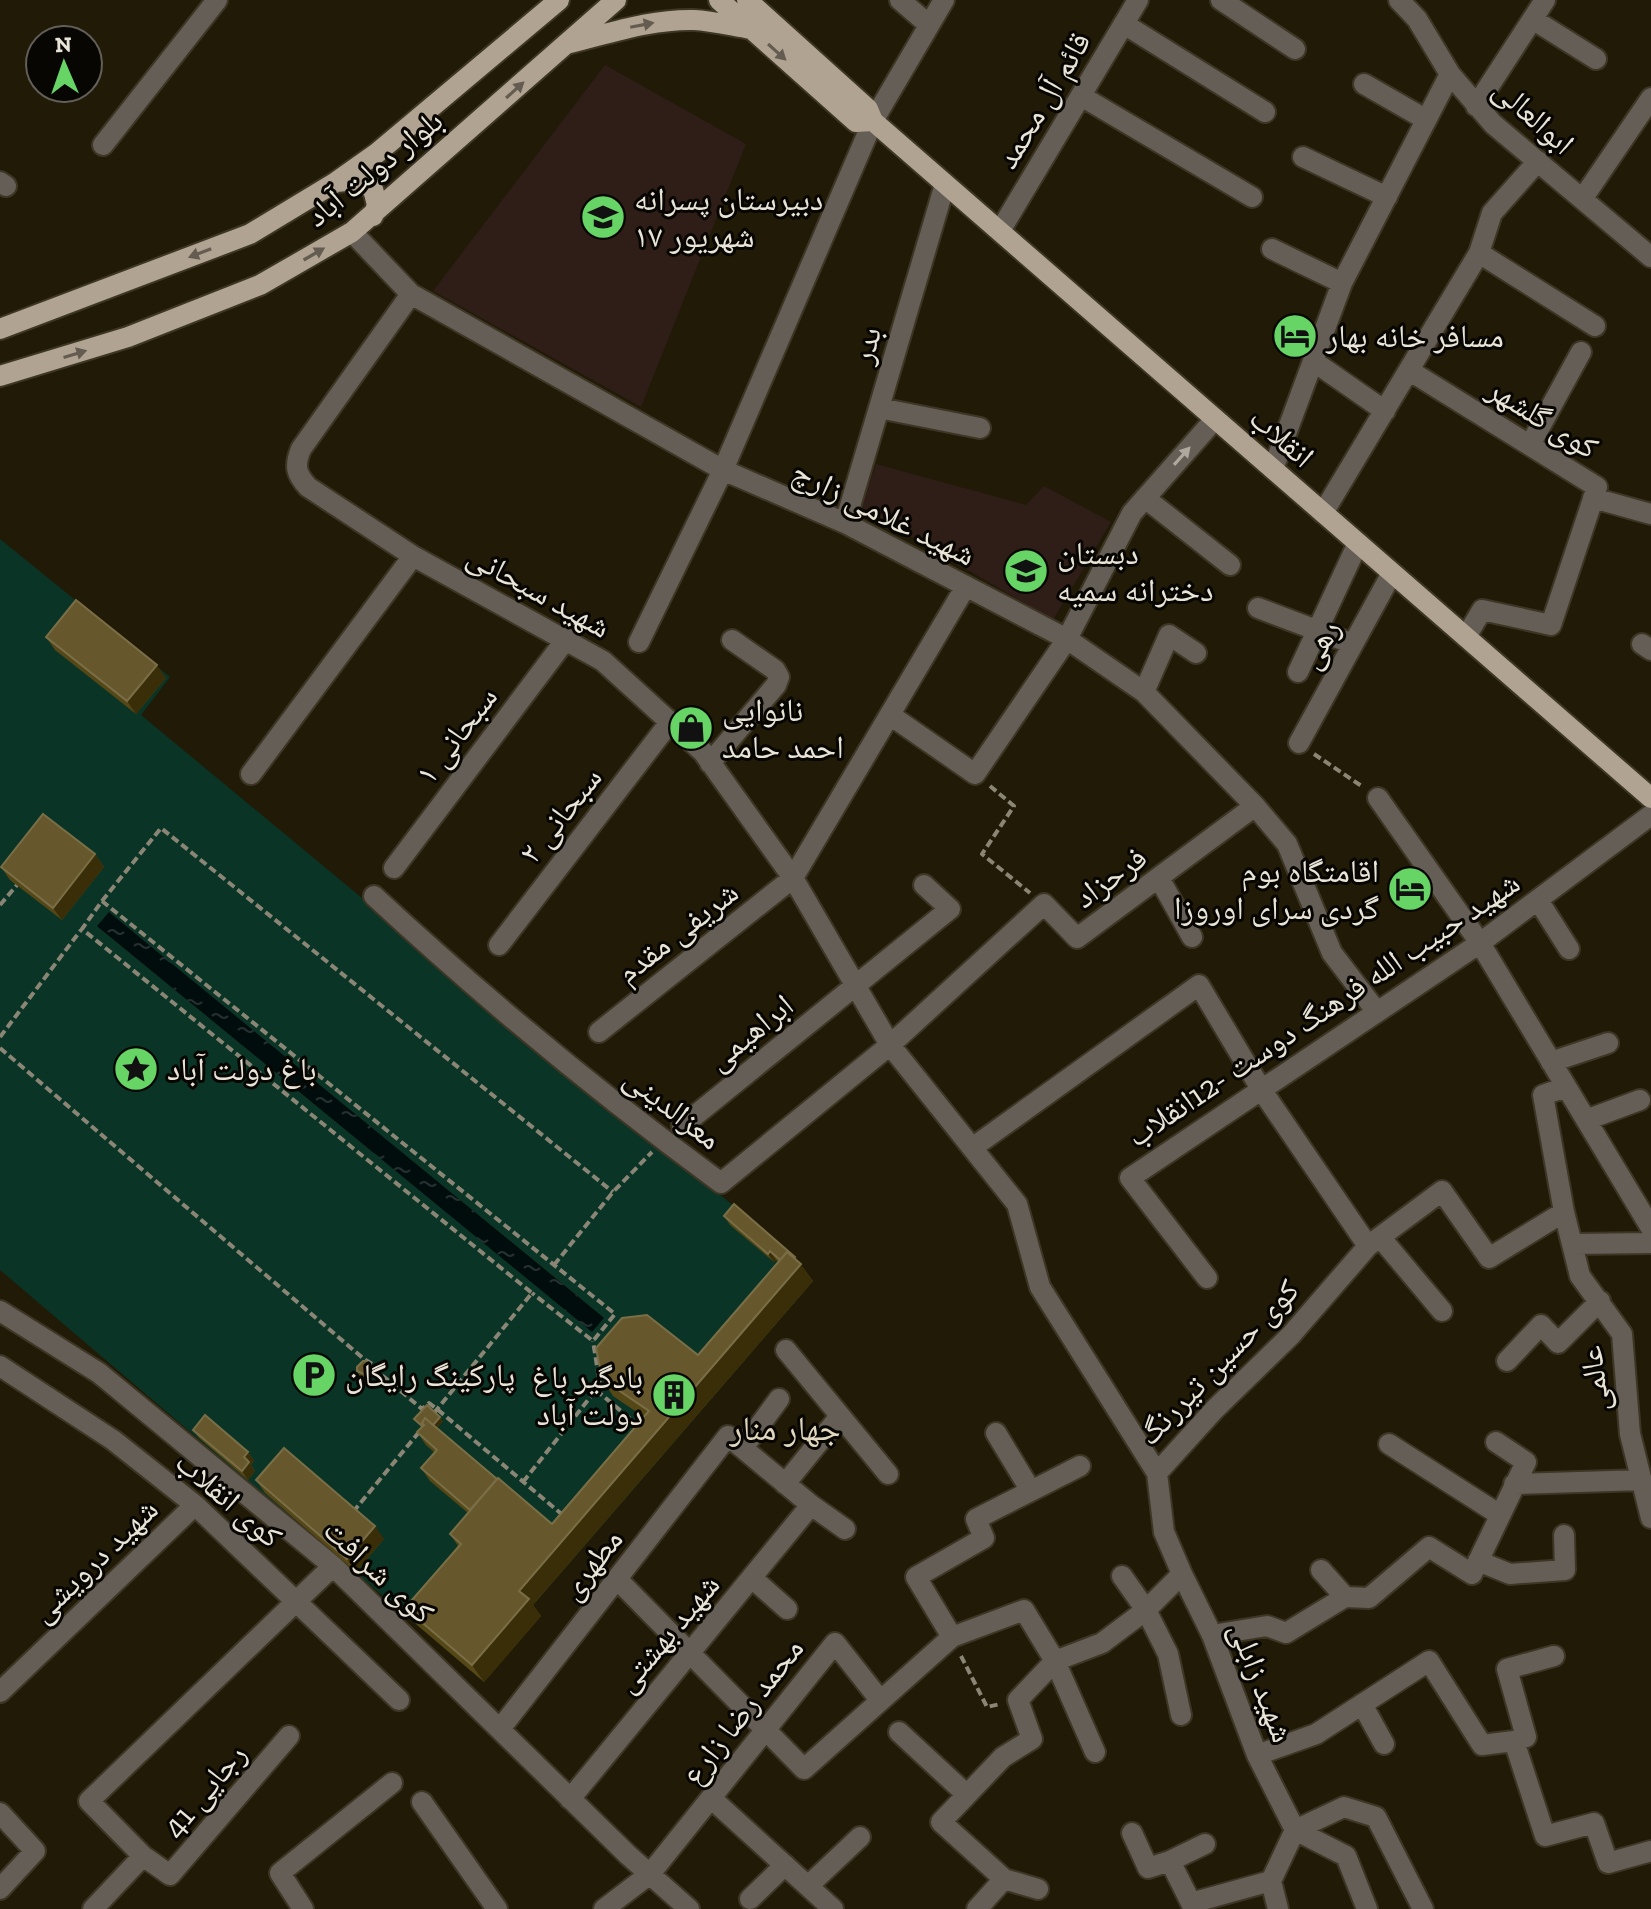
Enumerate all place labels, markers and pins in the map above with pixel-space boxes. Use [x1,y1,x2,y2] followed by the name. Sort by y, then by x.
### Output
[634,180,823,255] place label: دبیرستان پسرانه ۱۷ شهریور
[579,193,627,241] school or university icon: دبیرستان پسرانه ۱۷ شهریور
[1271,312,1319,360] hotel icon: مسافر خانه بهار
[1325,317,1504,355] place label: مسافر خانه بهار
[1057,534,1213,609] place label: دبستان دخترانه سمیه
[1002,547,1050,595] school or university icon: دبستان دخترانه سمیه
[722,691,844,766] place label: نانوایی احمد حامد
[667,704,715,752] shop icon: نانوایی احمد حامد
[1174,852,1379,927] place label: اقامتگاه بوم گردی سرای اوروزا
[1386,865,1434,913] hotel icon: اقامتگاه بوم گردی سرای اوروزا
[112,1045,160,1093] place icon: باغ دولت آباد
[167,1050,317,1089] place label: باغ دولت آباد
[290,1351,338,1399] parking icon: پارکینگ رایگان
[345,1356,515,1394] place label: پارکینگ رایگان
[532,1358,643,1433] place label: بادگیر باغ دولت آباد
[650,1371,698,1419] building icon: بادگیر باغ دولت آباد

